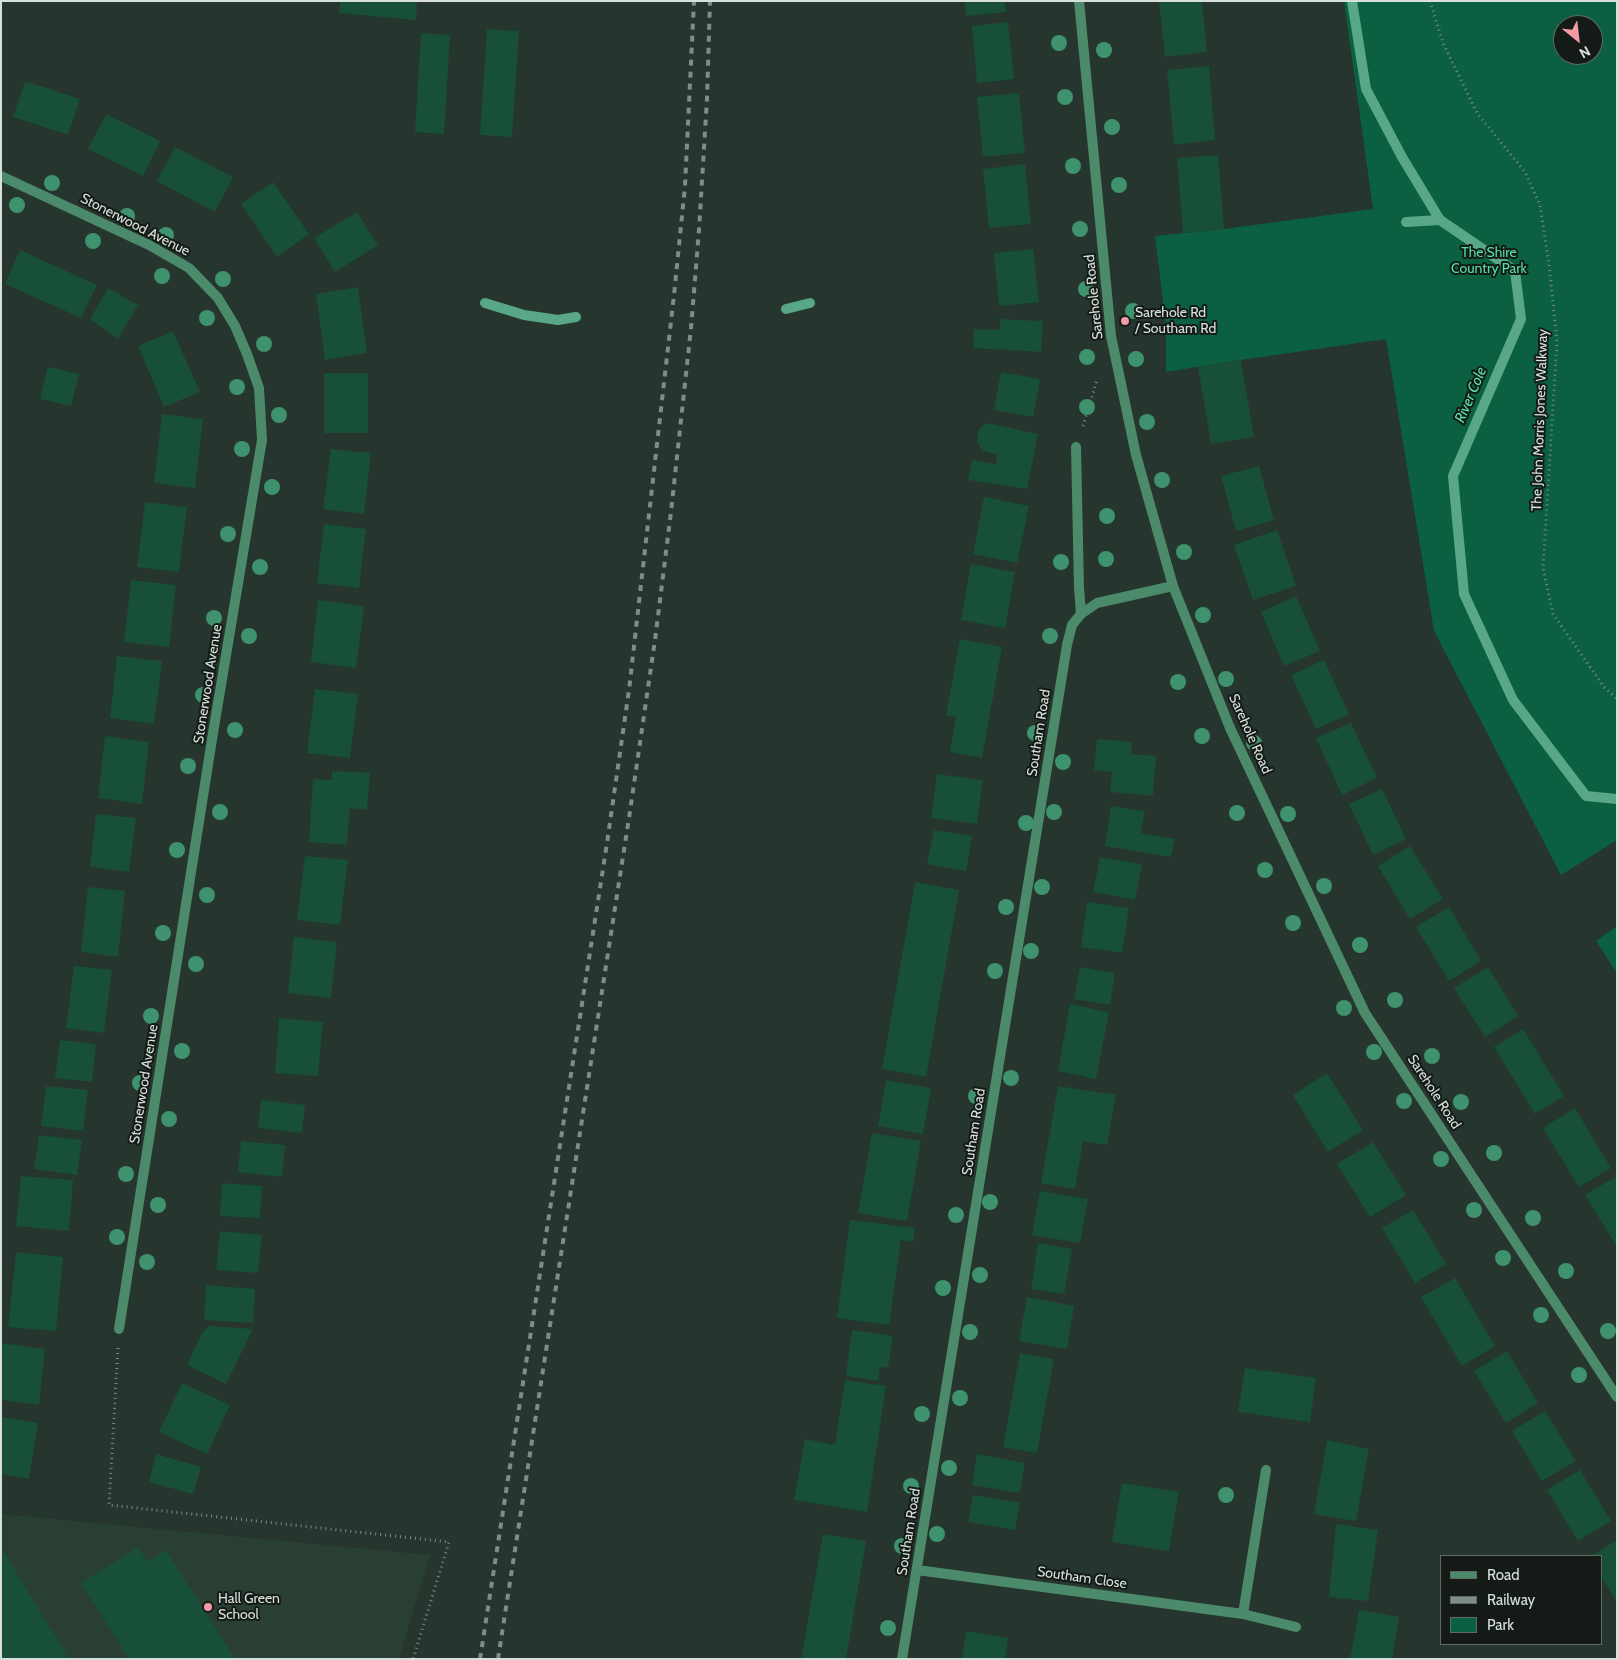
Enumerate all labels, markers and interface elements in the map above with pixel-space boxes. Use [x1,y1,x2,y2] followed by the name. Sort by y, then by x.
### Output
[1553,15,1603,65] north arrow
[1576,42,1593,63] text: N
[77,190,193,260] street label: Stonerwood Avenue
[1451,245,1527,278] park label: The Shire Country Park
[1081,254,1107,340] street label: Sarehole Road
[1135,305,1216,338] place label: Sarehole Rd / Southam Rd
[1119,315,1131,327] marker: Sarehole Rd / Southam Rd
[1528,329,1552,511] street label: The John Morris Jones Walkway
[1451,364,1491,426] water label: River Cole
[190,623,226,745] street label: Stonerwood Avenue
[1024,688,1054,778] street label: Southam Road
[1225,692,1275,776] street label: Sarehole Road
[126,1023,162,1145] street label: Stonerwood Avenue
[1404,1052,1464,1132] street label: Sarehole Road
[959,1087,989,1177] street label: Southam Road
[894,1487,924,1577] street label: Southam Road
[1440,1555,1603,1645] legend
[1036,1563,1128,1593] street label: Southam Close
[1487,1566,1520,1584] text: Road
[218,1591,280,1624] place label: Hall Green School
[1487,1591,1535,1609] text: Railway
[202,1601,214,1613] marker: Hall Green School
[1487,1616,1514,1634] text: Park

